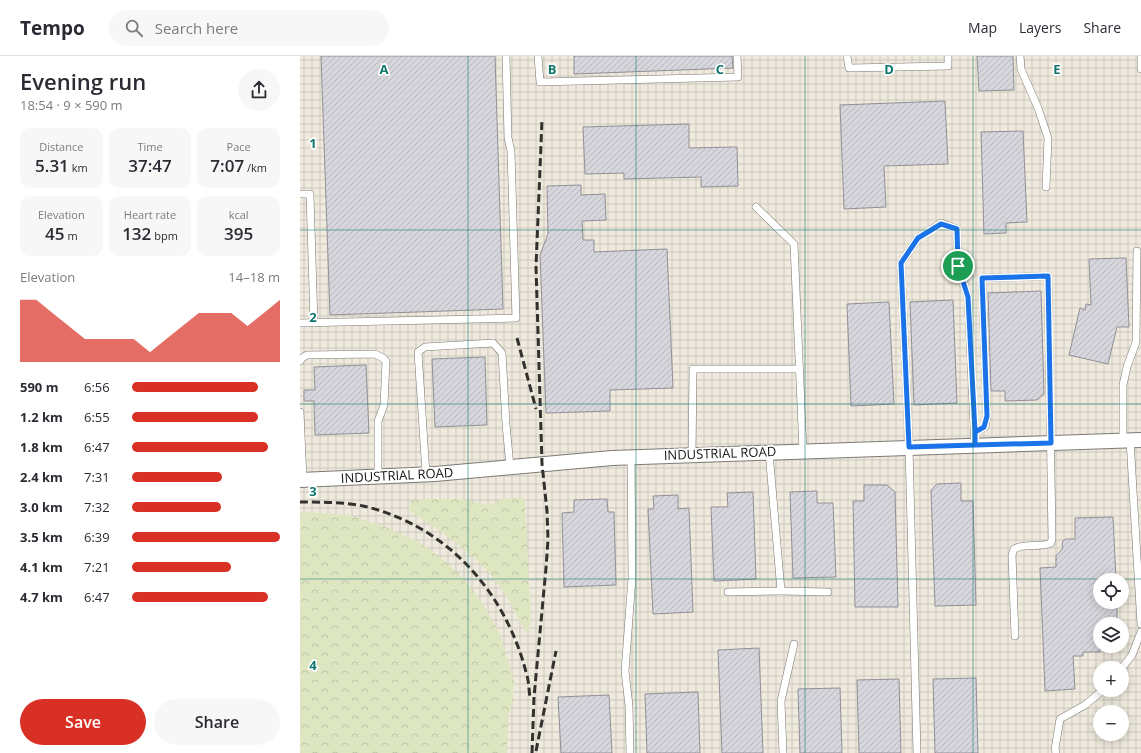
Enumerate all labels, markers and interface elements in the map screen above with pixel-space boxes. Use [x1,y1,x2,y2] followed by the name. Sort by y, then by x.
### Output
[109,10,389,46] search box
[20,15,85,41] text: Tempo
[123,17,145,39] icon: search
[155,18,238,38] text: Search here
[968,18,997,37] text: Map
[1019,18,1061,37] text: Layers
[1083,18,1121,37] text: Share
[380,60,389,78] text: A
[548,60,557,78] text: B
[716,60,724,78] text: C
[884,60,894,78] text: D
[1053,60,1061,78] text: E
[20,66,146,96] text: Evening run
[238,69,280,111] button: share
[20,96,123,114] text: 18:54 · 9 × 590 m
[309,134,317,152] text: 1
[39,139,83,154] text: Distance
[137,139,163,154] text: Time
[227,139,251,154] text: Pace
[35,154,69,177] text: 5.31
[128,154,172,177] text: 37:47
[210,154,244,177] text: 7:07
[69,160,88,175] text: km
[244,160,267,175] text: /km
[38,207,85,222] text: Elevation
[124,207,176,222] text: Heart rate
[229,207,249,222] text: kcal
[45,222,65,245] text: 45
[122,222,151,245] text: 132
[224,222,253,245] text: 395
[65,228,78,243] text: m
[151,228,178,243] text: bpm
[941,249,975,283] pin
[947,255,969,277] icon: arrive
[20,268,75,286] text: Elevation
[228,268,280,286] text: 14–18 m
[309,308,317,326] text: 2
[20,378,58,396] text: 590 m
[84,378,110,396] text: 6:56
[20,408,63,426] text: 1.2 km
[84,408,110,426] text: 6:55
[20,438,63,456] text: 1.8 km
[84,438,110,456] text: 6:47
[663,442,777,464] street label: INDUSTRIAL ROAD
[340,463,454,487] street label: INDUSTRIAL ROAD
[20,468,63,486] text: 2.4 km
[84,468,110,486] text: 7:31
[309,482,317,500] text: 3
[20,498,63,516] text: 3.0 km
[84,498,110,516] text: 7:32
[20,528,63,546] text: 3.5 km
[84,528,110,546] text: 6:39
[20,558,63,576] text: 4.1 km
[84,558,110,576] text: 7:21
[1093,573,1129,741] map controls
[1093,573,1129,609] button: locate
[20,588,63,606] text: 4.7 km
[84,588,110,606] text: 6:47
[1093,617,1129,653] button: layers
[309,656,317,674] text: 4
[1093,661,1129,697] button: +
[20,699,146,745] button: Save
[154,699,280,745] button: Share
[1093,705,1129,741] button: −

